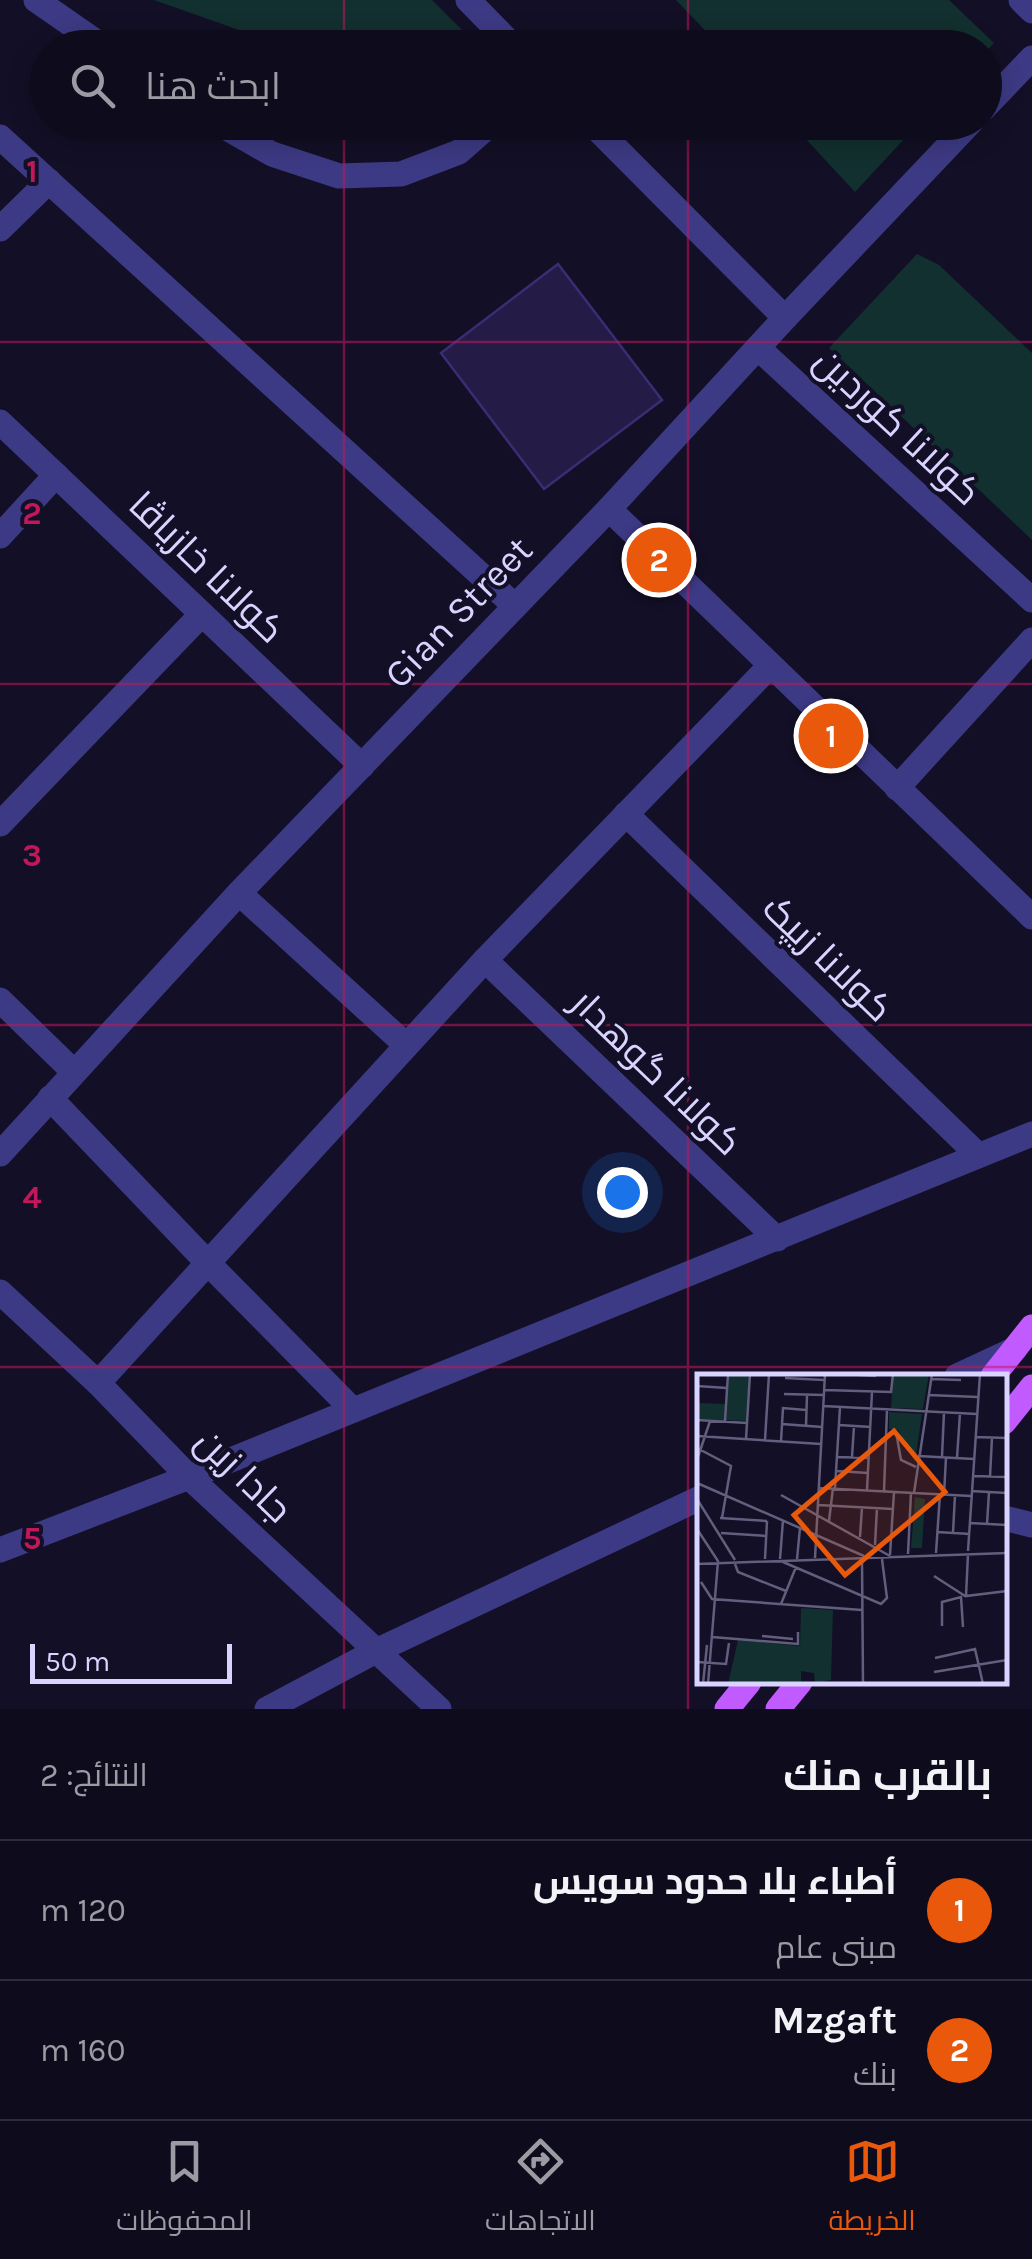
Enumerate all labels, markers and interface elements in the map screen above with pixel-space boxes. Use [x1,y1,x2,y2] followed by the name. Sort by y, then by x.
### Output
[30,30,1002,140] search box
[65,58,120,113] icon: search
[145,64,281,109] text: ابحث هنا
[26,153,38,190] text: 1
[805,338,990,515] street label: کولانا کوردین
[120,482,294,652] street label: کولانا خازیاڤا
[22,495,42,532] text: 2
[626,522,692,598] pin: 2
[375,527,542,697] street label: Gian Street
[798,698,864,774] pin: 1
[22,837,42,874] text: 3
[753,886,902,1032] street label: کولانا زیپک
[561,979,751,1165] street label: کولانا گوهدار
[597,1167,648,1218] your location
[22,1179,42,1216] text: 4
[697,1374,1007,1684] inset map
[186,1419,301,1532] street label: جادا زین
[23,1520,41,1557] text: 5
[30,1639,232,1684] scale bar
[45,1645,110,1678] text: 50 m
[783,1751,992,1801] text: بالقرب منك
[40,1757,148,1794] text: النتائج: 2
[533,1859,897,1904] text: أطباء بلا حدود سويس
[40,1892,126,1929] text: 120 m
[954,1892,965,1929] text: 1
[775,1929,897,1966] text: مبنى عام
[772,1998,897,2043] text: Mzgaft
[40,2032,125,2069] text: 160 m
[950,2032,969,2069] text: 2
[853,2056,897,2093] text: بنك
[116,2134,253,2246] tab: المحفوظات
[485,2134,596,2246] tab: الاتجاهات
[828,2134,916,2246] tab: الخريطة

